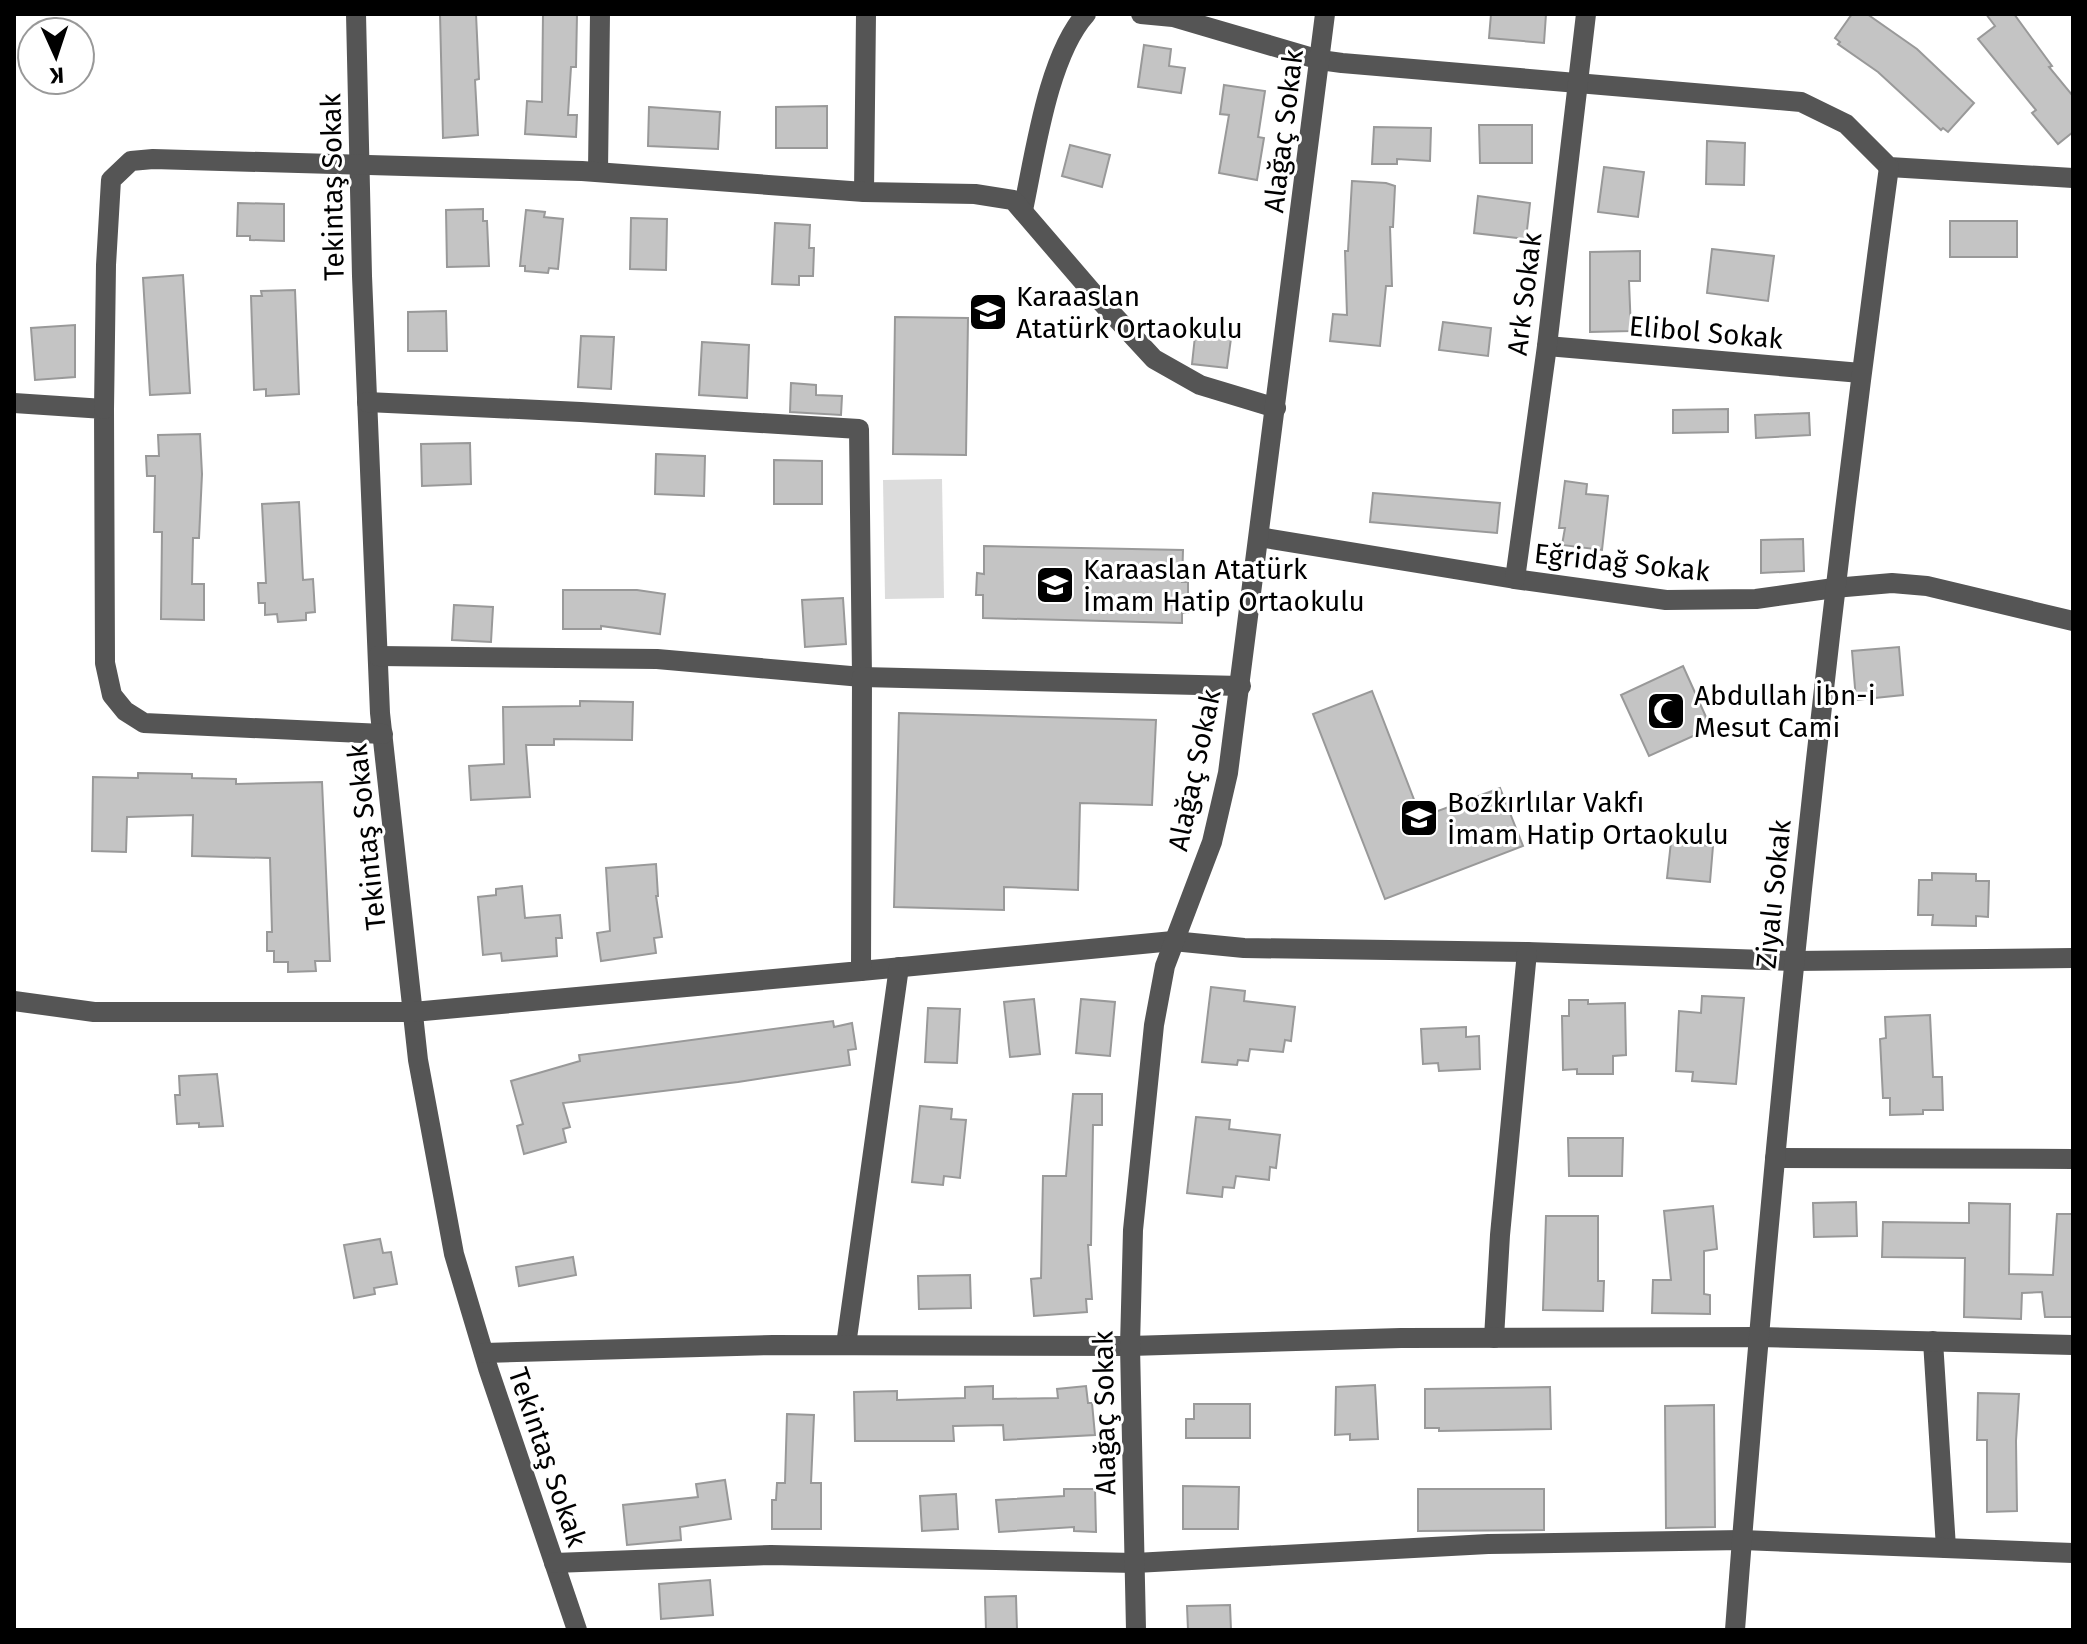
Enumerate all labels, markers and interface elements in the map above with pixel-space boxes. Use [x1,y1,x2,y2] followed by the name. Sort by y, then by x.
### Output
[16,16,96,96] north arrow
[1257,47,1310,215] street label: Alağaç Sokak
[48,62,65,89] text: K
[314,92,351,281] street label: Tekintaş Sokak
[1501,230,1548,357] street label: Ark Sokak
[1016,280,1243,345] place label: Karaaslan Atatürk Ortaokulu
[967,291,1009,333] school or university icon: Karaaslan Atatürk Ortaokulu
[1628,309,1785,356] street label: Elibol Sokak
[1532,537,1712,588] street label: Eğridağ Sokak
[1083,553,1365,618] place label: Karaaslan Atatürk İmam Hatip Ortaokulu
[1034,564,1076,606] school or university icon: Karaaslan Atatürk İmam Hatip Ortaokulu
[1694,679,1876,744] place label: Abdullah İbn-i Mesut Cami
[1161,686,1228,854] street label: Alağaç Sokak
[1645,690,1687,732] mosque icon: Abdullah İbn-i Mesut Cami
[340,741,393,932] street label: Tekintaş Sokak
[1447,786,1729,851] place label: Bozkırlılar Vakfı İmam Hatip Ortaokulu
[1398,797,1440,839] school or university icon: Bozkırlılar Vakfı İmam Hatip Ortaokulu
[1749,817,1798,970] street label: Ziyalı Sokak
[1087,1330,1122,1495] street label: Alağaç Sokak
[501,1363,594,1552] street label: Tekintaş Sokak

